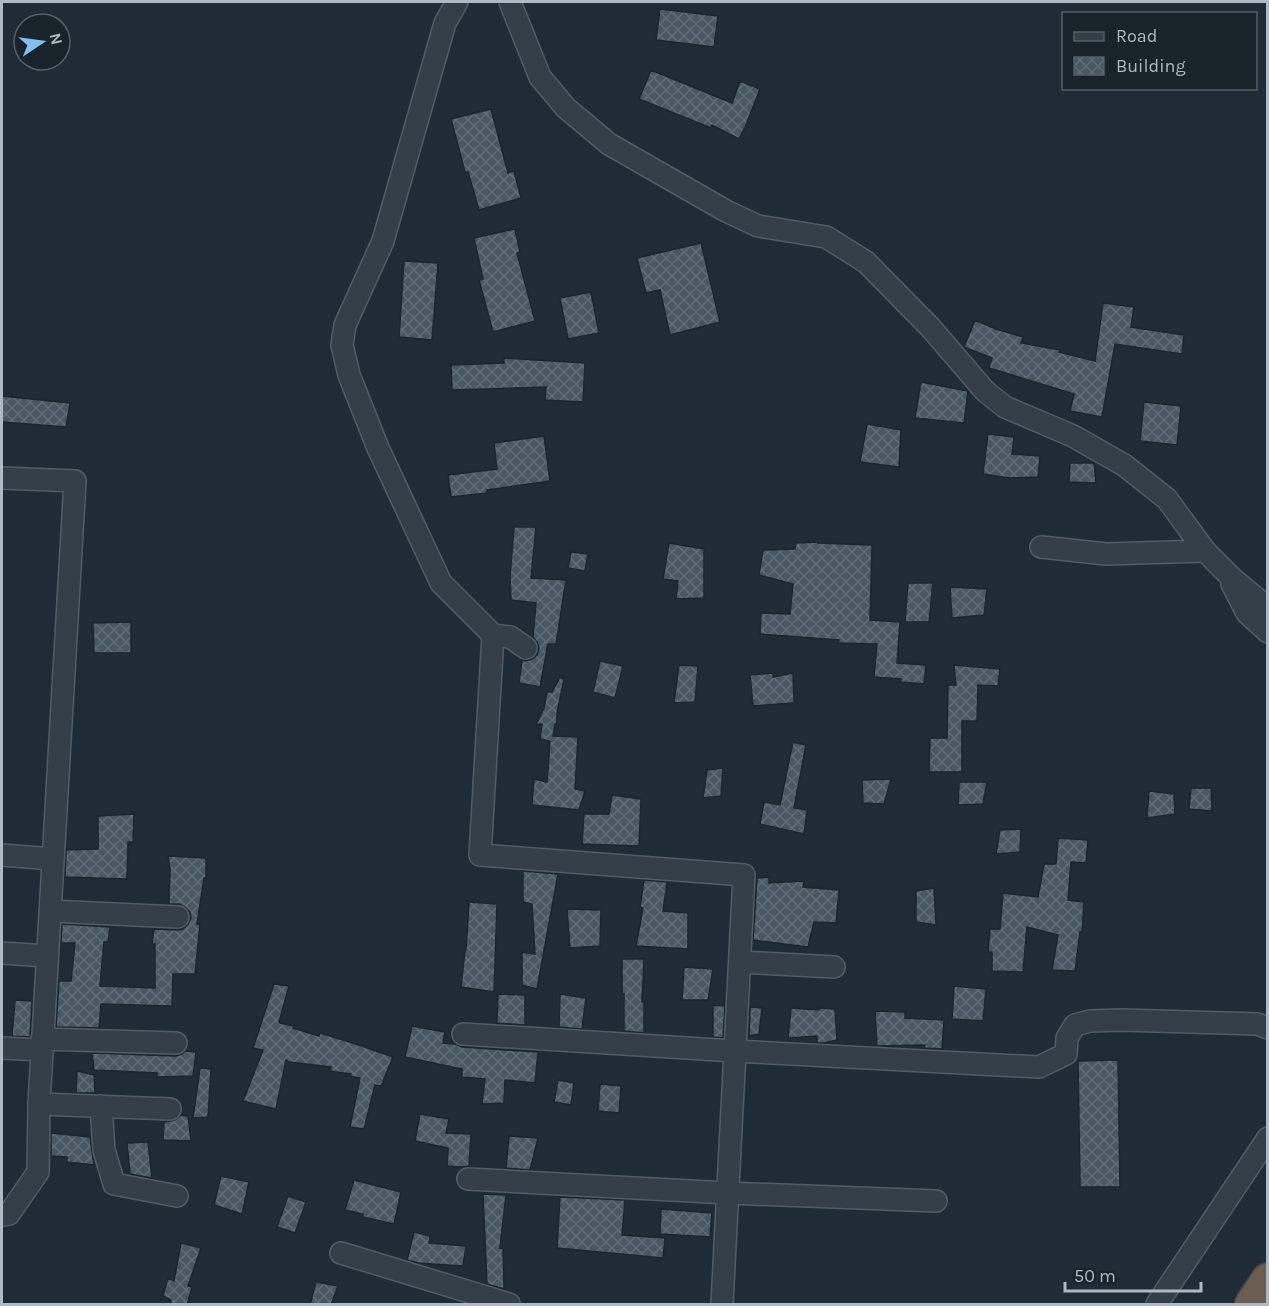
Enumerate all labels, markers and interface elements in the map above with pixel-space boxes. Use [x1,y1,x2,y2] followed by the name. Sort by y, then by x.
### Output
[12,12,72,72] north arrow
[1062,12,1257,90] legend
[1116,25,1157,47] text: Road
[46,31,67,46] text: N
[1116,55,1186,77] text: Building
[1065,1255,1202,1293] scale bar
[1074,1265,1116,1287] text: 50 m

